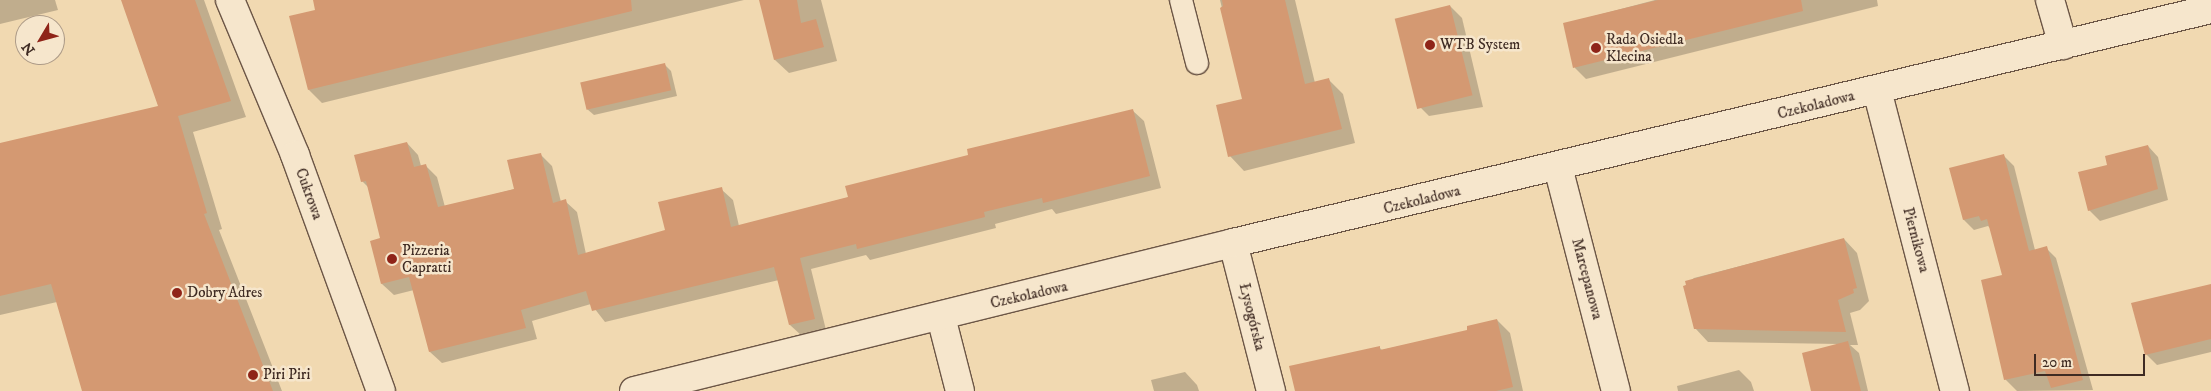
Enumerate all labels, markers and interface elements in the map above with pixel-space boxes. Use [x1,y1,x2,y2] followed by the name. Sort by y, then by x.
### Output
[15,15,65,65] north arrow
[1606,30,1683,65] place label: Rada Osiedla Klecina
[1440,36,1520,54] place label: WTB System
[18,38,39,58] text: N
[1424,39,1436,51] marker: WTB System
[1590,42,1602,54] marker: Rada Osiedla Klecina
[1776,87,1856,123] street label: Czekoladowa
[291,166,327,222] street label: Cukrowa
[1382,182,1462,218] street label: Czekoladowa
[1899,206,1933,274] street label: Piernikowa
[1568,236,1606,322] street label: Marcepanowa
[402,241,451,276] place label: Pizzeria Capratti
[386,253,398,265] marker: Pizzeria Capratti
[989,277,1069,313] street label: Czekoladowa
[1235,281,1269,353] street label: Łysogórska
[187,284,262,302] place label: Dobry Adres
[171,287,183,299] marker: Dobry Adres
[2036,344,2147,376] scale bar
[2042,353,2072,372] text: 20 m
[263,366,310,384] place label: Piri Piri
[247,369,259,381] marker: Piri Piri

